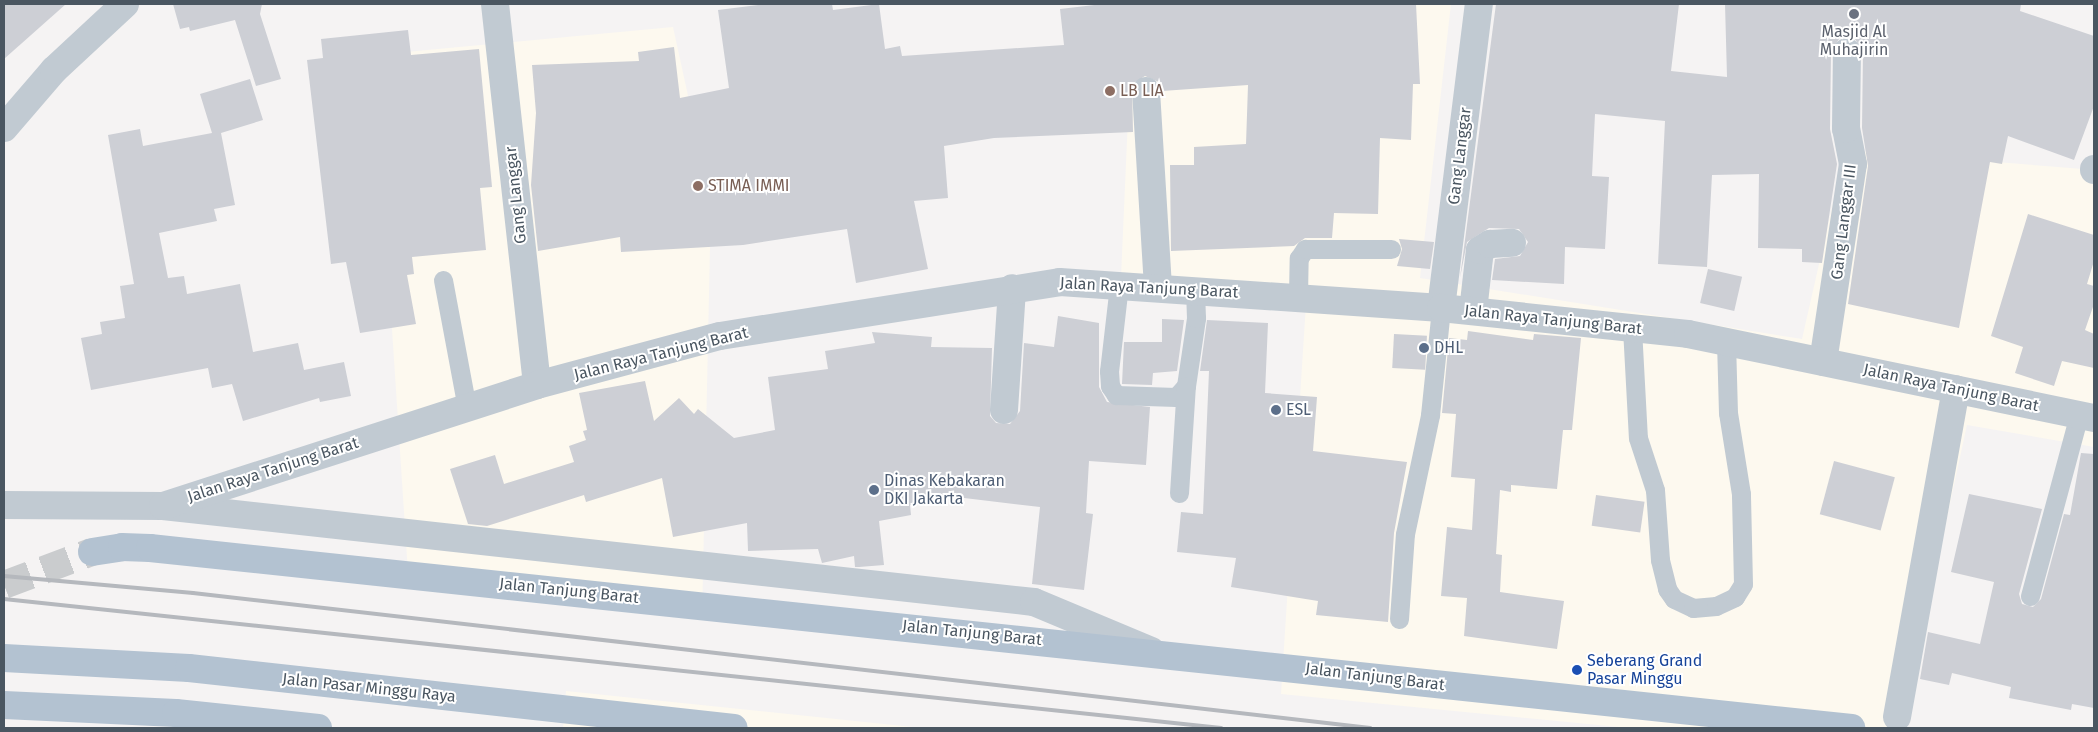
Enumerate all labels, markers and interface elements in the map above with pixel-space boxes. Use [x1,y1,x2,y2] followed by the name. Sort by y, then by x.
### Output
[1848,8,1860,20] marker: Masjid Al Muhajirin
[1820,22,1888,60] place label: Masjid Al Muhajirin
[1120,81,1164,101] place label: LB LIA
[1104,85,1116,97] marker: LB LIA
[1445,106,1475,206] street label: Gang Langgar
[501,145,531,245] street label: Gang Langgar
[1827,163,1861,281] street label: Gang Langgar III
[708,176,790,196] place label: STIMA IMMI
[692,180,704,192] marker: STIMA IMMI
[1059,274,1239,302] street label: Jalan Raya Tanjung Barat
[1463,301,1643,339] street label: Jalan Raya Tanjung Barat
[572,323,750,385] street label: Jalan Raya Tanjung Barat
[1434,338,1463,358] place label: DHL
[1418,342,1430,354] marker: DHL
[1862,360,2040,416] street label: Jalan Raya Tanjung Barat
[1286,400,1311,420] place label: ESL
[1270,404,1282,416] marker: ESL
[185,433,361,507] street label: Jalan Raya Tanjung Barat
[884,471,1005,509] place label: Dinas Kebakaran DKI Jakarta
[868,484,880,496] marker: Dinas Kebakaran DKI Jakarta
[498,574,640,608] street label: Jalan Tanjung Barat
[901,616,1043,650] street label: Jalan Tanjung Barat
[1587,651,1702,689] place label: Seberang Grand Pasar Minggu
[1304,659,1446,695] street label: Jalan Tanjung Barat
[1571,664,1583,676] marker: Seberang Grand Pasar Minggu
[281,669,457,707] street label: Jalan Pasar Minggu Raya

